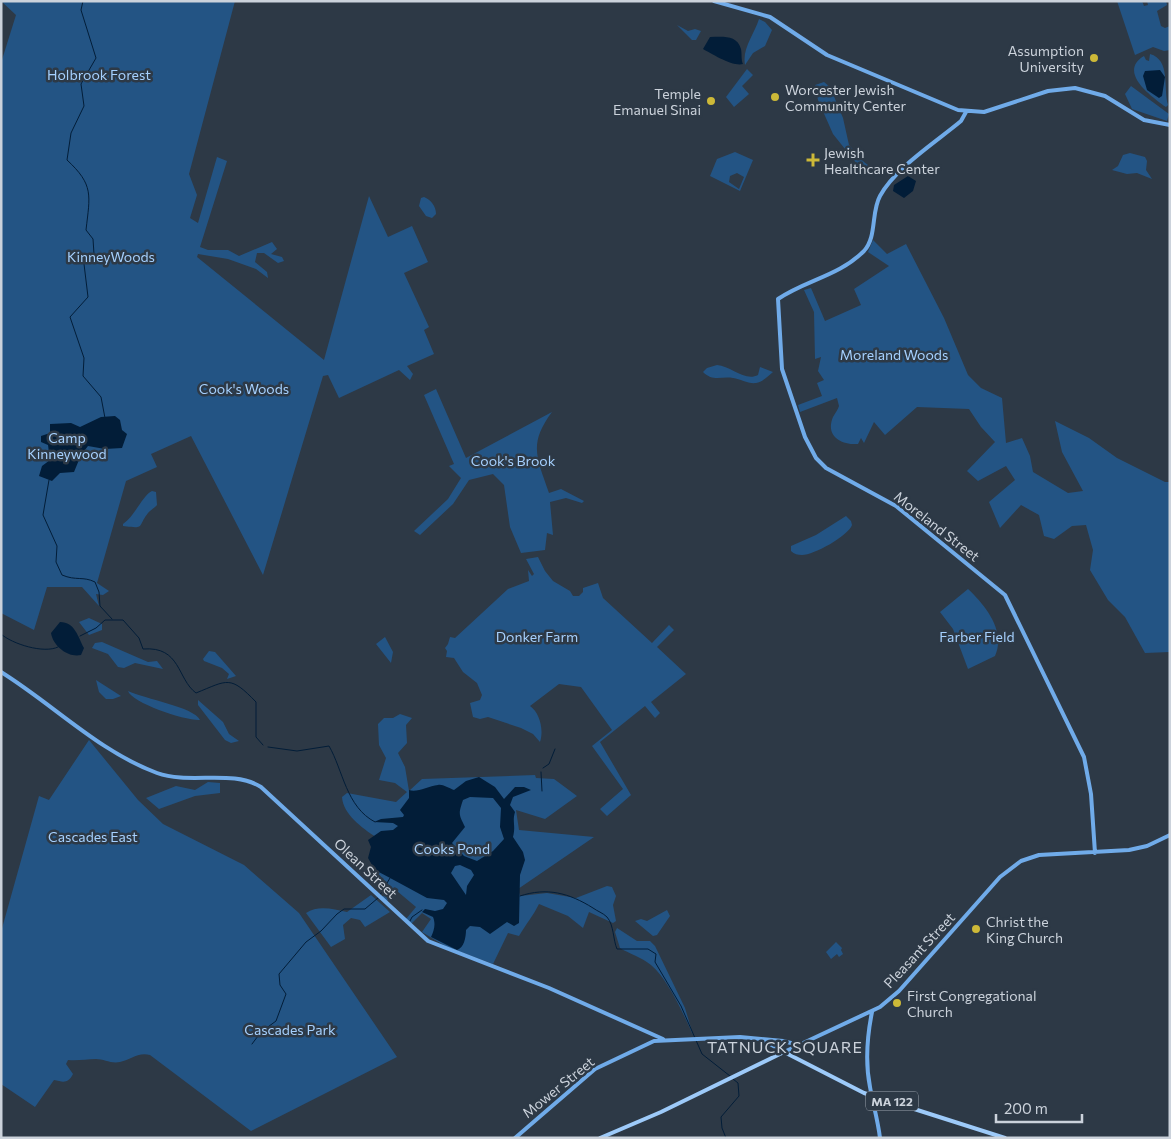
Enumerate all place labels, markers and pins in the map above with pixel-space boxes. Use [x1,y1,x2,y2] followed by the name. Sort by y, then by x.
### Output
[1008,42,1084,75] place label: Assumption University
[1088,52,1100,64] marker: Assumption University
[785,81,907,114] place label: Worcester Jewish Community Center
[613,85,701,118] place label: Temple Emanuel Sinai
[769,91,781,103] marker: Worcester Jewish Community Center
[705,95,717,107] marker: Temple Emanuel Sinai
[824,144,940,177] place label: Jewish Healthcare Center
[806,153,820,167] marker: Jewish Healthcare Center
[986,913,1063,946] place label: Christ the King Church
[970,923,982,935] marker: Christ the King Church
[907,987,1036,1020] place label: First Congregational Church
[891,997,903,1009] marker: First Congregational Church

